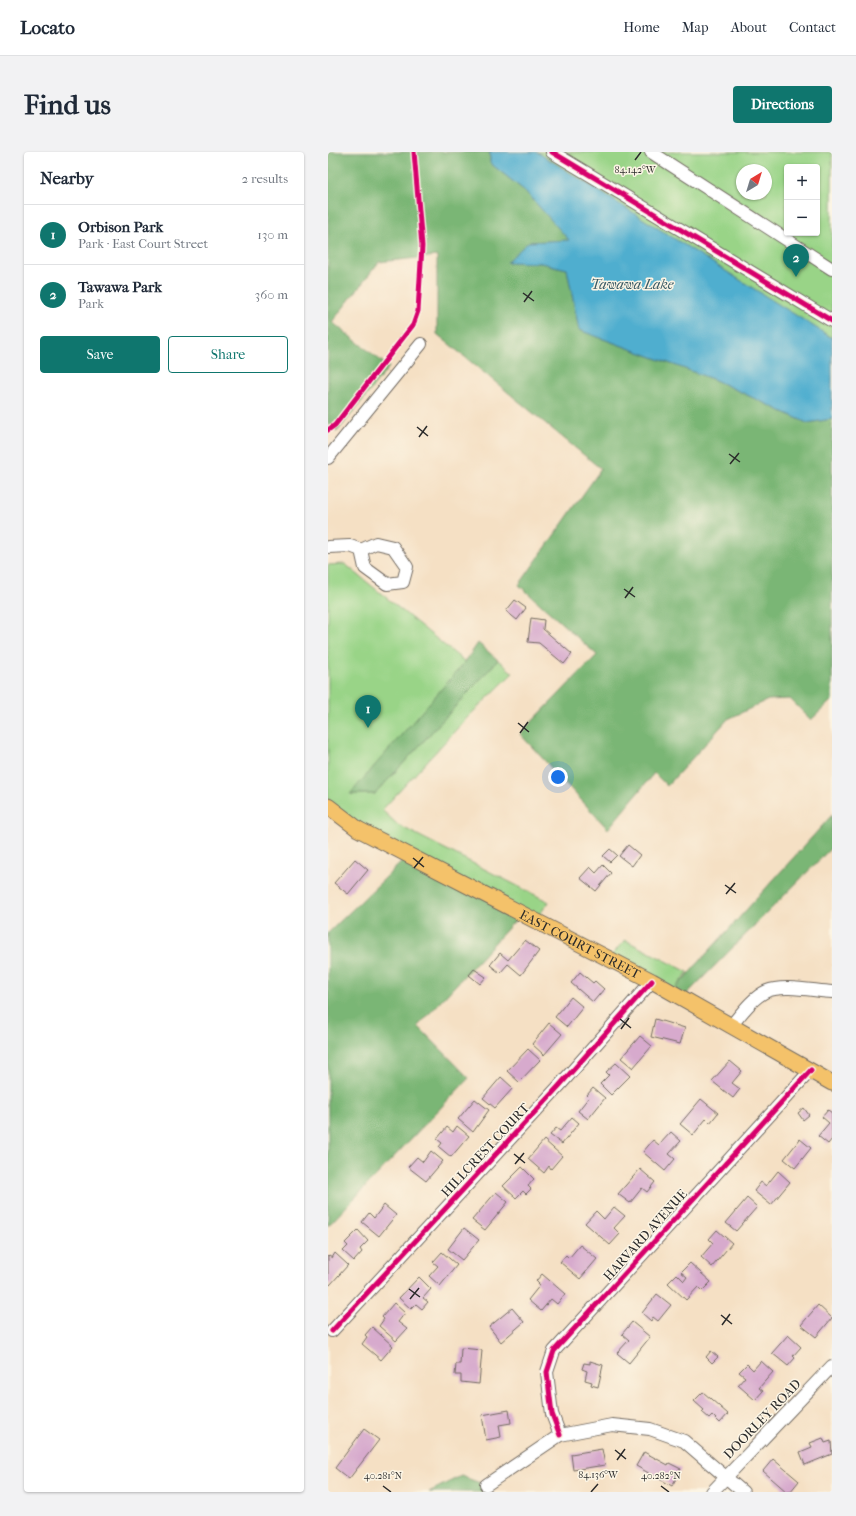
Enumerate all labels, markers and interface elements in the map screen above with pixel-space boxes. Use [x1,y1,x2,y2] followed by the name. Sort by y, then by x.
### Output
[20,17,75,39] text: Locato
[623,19,660,36] text: Home
[682,19,709,36] text: Map
[731,19,767,36] text: About
[789,19,836,36] text: Contact
[733,86,832,123] button: Directions
[24,88,111,121] text: Find us
[614,164,657,176] text: 84.142°W
[736,164,772,200] north arrow
[784,164,820,236] map controls
[784,164,820,200] button: +
[40,168,94,188] text: Nearby
[242,171,288,186] text: 2 results
[784,200,820,236] button: −
[78,218,163,236] text: Orbison Park
[51,227,55,242] text: 1
[257,227,288,242] text: 130 m
[78,236,208,251] text: Park · East Court Street
[783,244,809,277] pin: 2
[591,276,674,293] water label: Tawawa Lake
[78,278,162,296] text: Tawawa Park
[50,287,56,302] text: 2
[255,287,288,302] text: 360 m
[78,296,104,311] text: Park
[40,336,160,373] button: Save
[168,336,288,373] button: Share
[355,695,381,728] pin: 1
[548,767,568,787] your location
[517,907,643,981] street label: EAST COURT STREET
[438,1100,532,1200] street label: HILLCREST COURT
[600,1186,690,1284] street label: HARVARD AVENUE
[720,1376,804,1462] street label: DOORLEY ROAD
[578,1469,619,1481] text: 84.136°W
[364,1470,403,1482] text: 40.281°N
[641,1470,681,1482] text: 40.282°N

